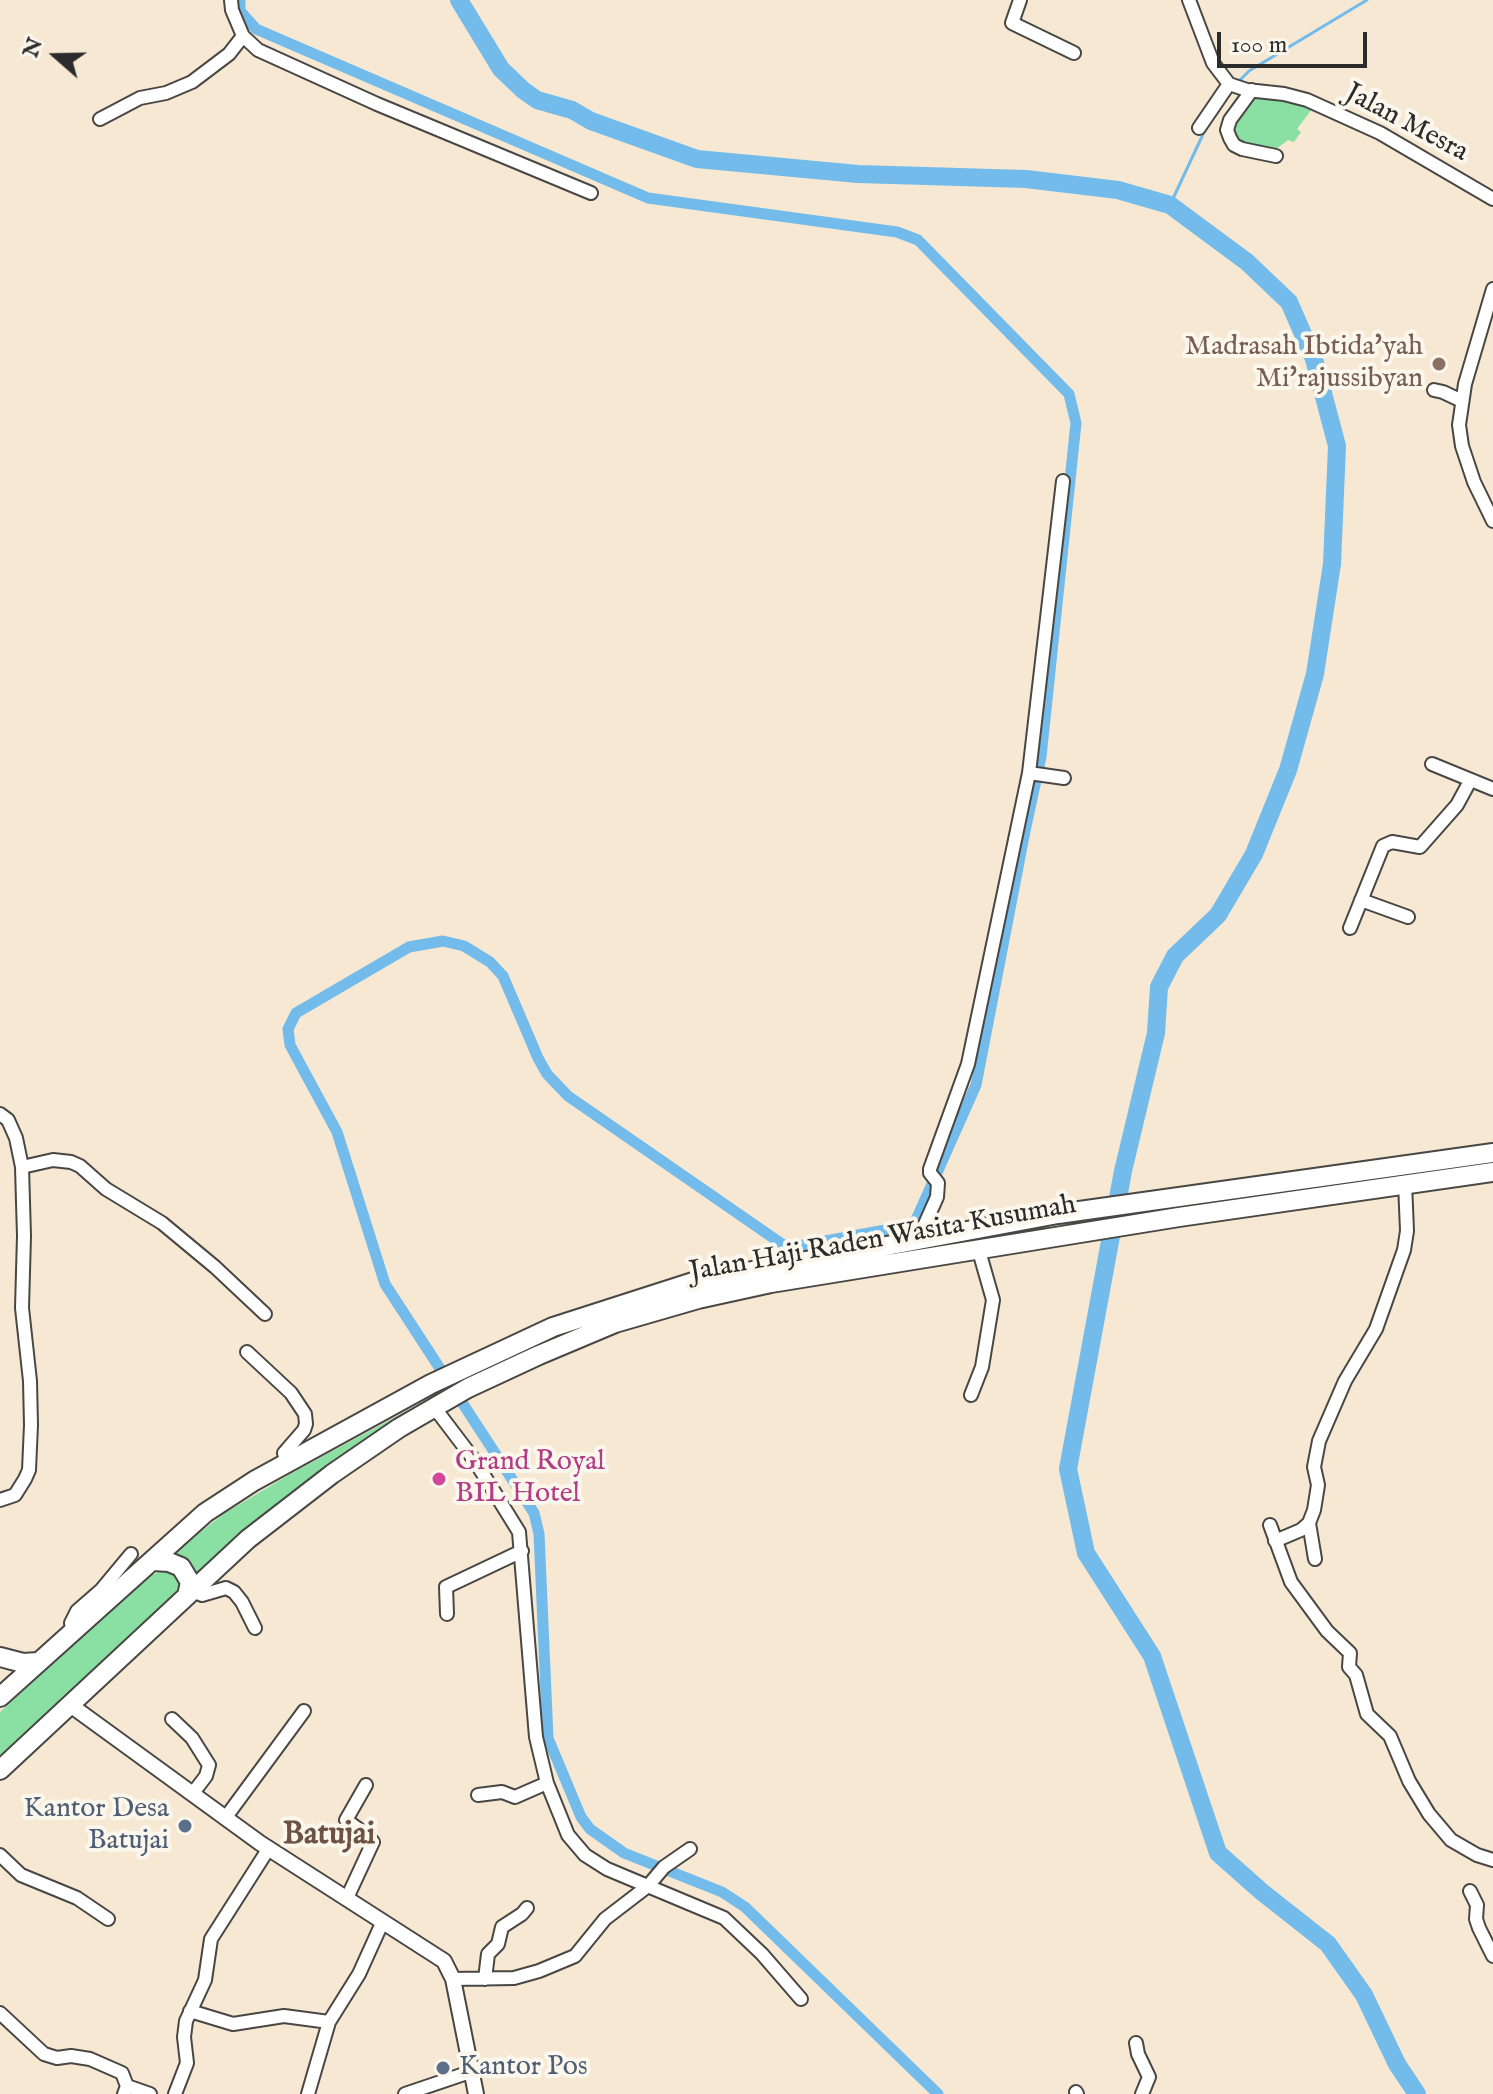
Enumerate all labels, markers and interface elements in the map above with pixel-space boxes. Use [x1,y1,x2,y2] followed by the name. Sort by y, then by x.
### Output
[16,16,96,96] north arrow
[1221,16,1371,66] scale bar
[1231,30,1287,61] text: 100 m
[17,34,50,62] text: N
[1339,78,1473,170] street label: Jalan Mesra
[1185,331,1423,397] place label: Madrasah Ibtida'yah Mi'rajussibyan
[1430,355,1448,373] marker: Madrasah Ibtida'yah Mi'rajussibyan
[687,1189,1079,1291] street label: Jalan Haji Raden Wasita Kusumah
[455,1446,605,1512] place label: Grand Royal BIL Hotel
[430,1470,448,1488] marker: Grand Royal BIL Hotel
[24,1793,169,1859] place label: Kantor Desa Batujai
[176,1817,194,1835] marker: Kantor Desa Batujai
[283,1817,375,1855] district label: Batujai
[459,2051,588,2085] place label: Kantor Pos
[434,2059,452,2077] marker: Kantor Pos

